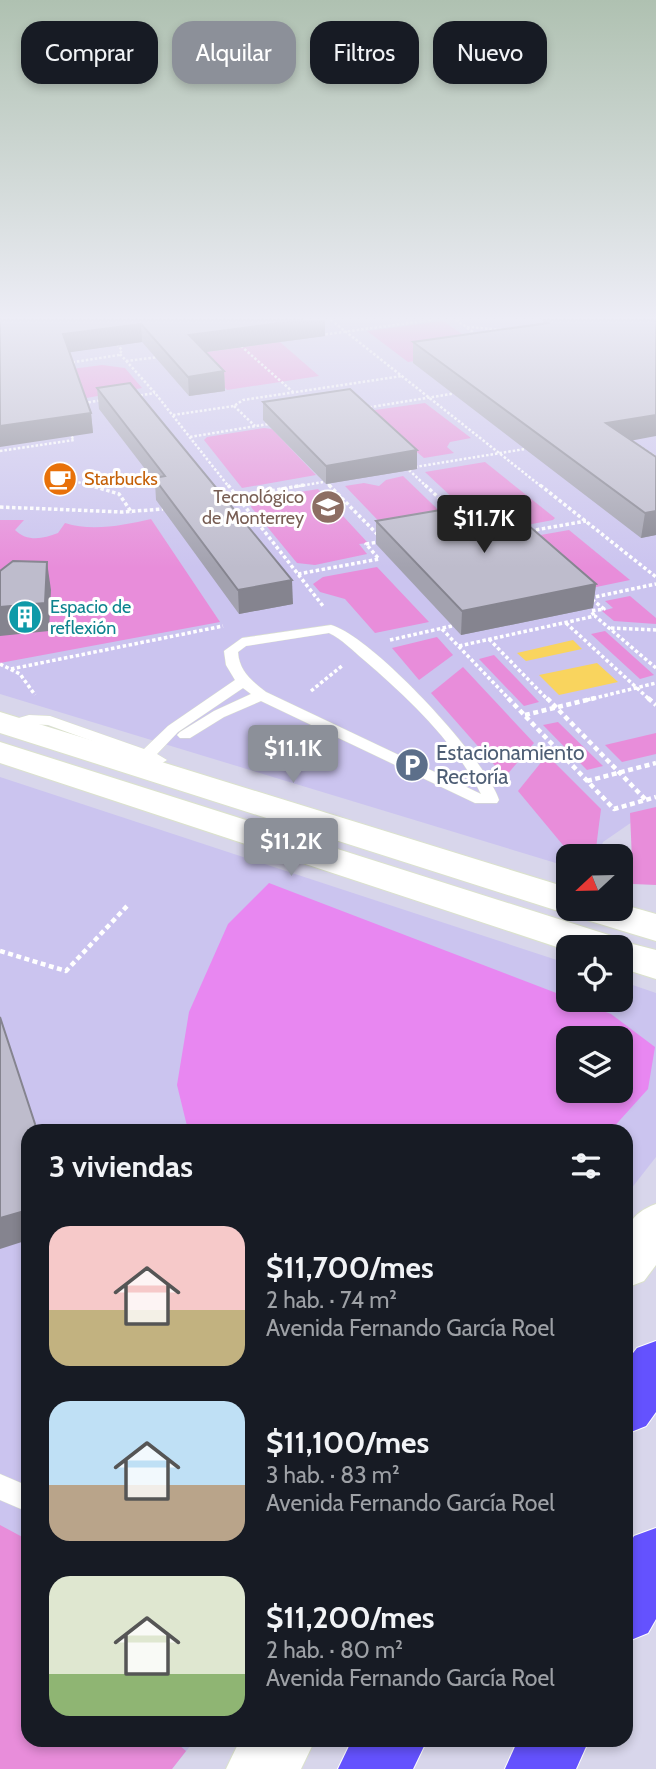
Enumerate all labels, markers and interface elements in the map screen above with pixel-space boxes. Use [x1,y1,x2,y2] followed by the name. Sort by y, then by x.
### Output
[21,21,158,84] chip: Comprar
[172,21,296,84] chip: Alquilar
[310,21,419,84] chip: Filtros
[433,21,547,84] chip: Nuevo
[41,460,79,498] cafe icon: Starbucks
[84,468,158,490] place label: Starbucks
[202,486,304,529] place label: Tecnológico de Monterrey
[309,488,347,526] school or university icon: Tecnológico de Monterrey
[427,496,541,555] pin: $11.7K
[453,504,515,532] text: $11.7K
[50,596,131,639] place label: Espacio de reflexión
[6,598,44,636] building icon: Espacio de reflexión
[236,726,350,785] pin: $11.1K
[264,734,322,762] text: $11.1K
[436,740,584,789] place label: Estacionamiento Rectoría
[393,746,431,784] parking icon: Estacionamiento Rectoría
[234,818,348,878] pin: $11.2K
[260,827,322,855] text: $11.2K
[556,844,634,920] north arrow
[556,844,633,1103] map controls
[556,935,633,1012] button: locate
[556,1026,633,1103] button: layers
[567,1147,605,1185] icon: filters
[49,1148,193,1185] text: 3 viviendas
[266,1249,434,1286] text: $11,700/mes
[105,1254,189,1338] icon: home
[266,1286,397,1314] text: 2 hab. · 74 m²
[266,1314,555,1342] text: Avenida Fernando García Roel
[266,1424,429,1461] text: $11,100/mes
[105,1429,189,1513] icon: home
[266,1461,400,1489] text: 3 hab. · 83 m²
[266,1489,555,1517] text: Avenida Fernando García Roel
[266,1599,435,1636] text: $11,200/mes
[105,1604,189,1688] icon: home
[266,1636,403,1664] text: 2 hab. · 80 m²
[266,1664,555,1692] text: Avenida Fernando García Roel

